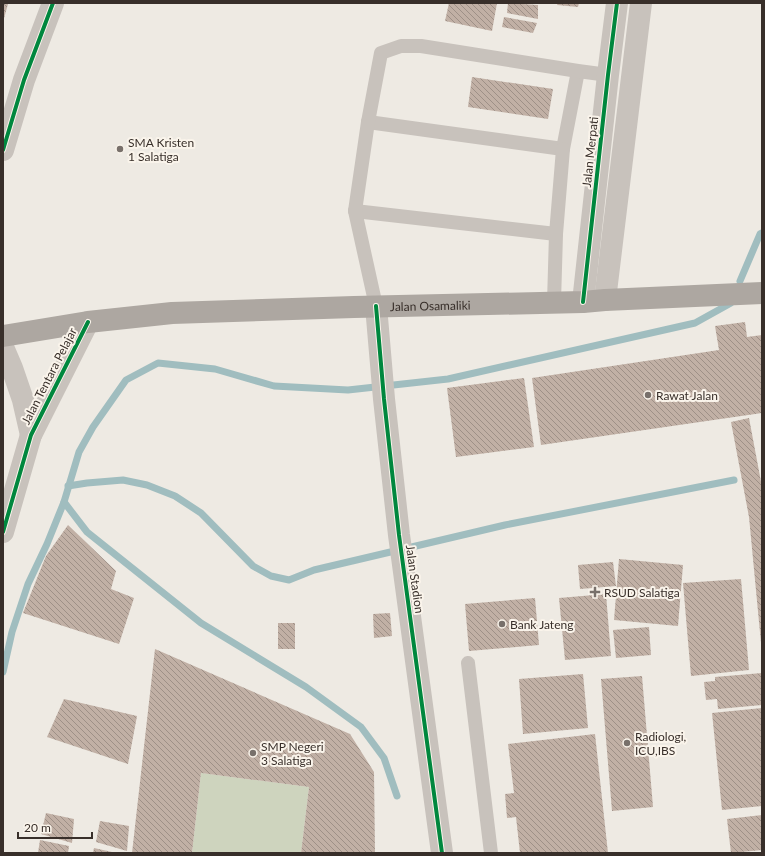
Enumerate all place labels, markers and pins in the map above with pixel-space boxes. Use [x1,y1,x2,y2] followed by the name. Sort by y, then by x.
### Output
[128,135,194,164] place label: SMA Kristen 1 Salatiga
[115,144,125,154] marker: SMA Kristen 1 Salatiga
[656,388,718,403] place label: Rawat Jalan
[643,390,653,400] marker: Rawat Jalan
[604,585,680,600] place label: RSUD Salatiga
[589,586,601,598] marker: RSUD Salatiga
[510,617,573,632] place label: Bank Jateng
[497,619,507,629] marker: Bank Jateng
[635,729,687,758] place label: Radiologi, ICU,IBS
[622,738,632,748] marker: Radiologi, ICU,IBS
[261,739,324,768] place label: SMP Negeri 3 Salatiga
[248,748,258,758] marker: SMP Negeri 3 Salatiga

